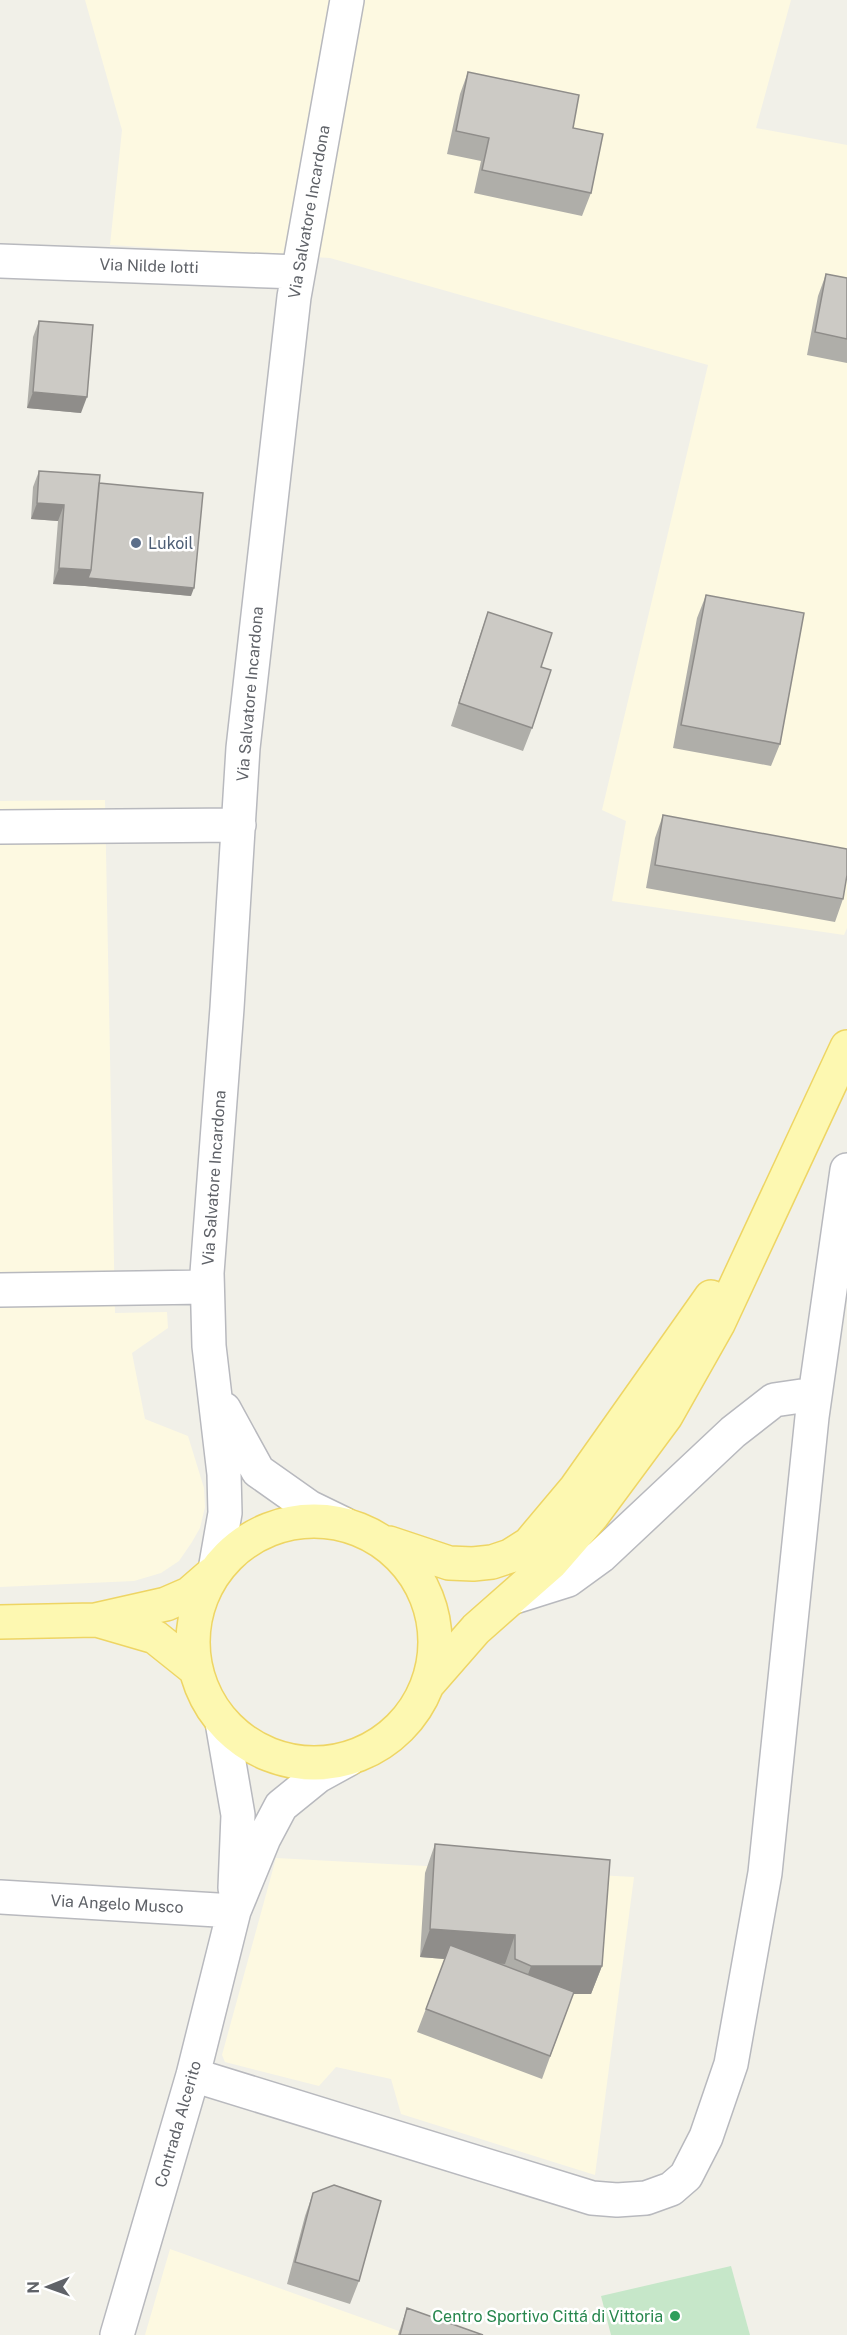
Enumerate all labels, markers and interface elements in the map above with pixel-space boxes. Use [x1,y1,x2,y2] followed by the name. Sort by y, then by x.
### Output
[284,124,334,300] street label: Via Salvatore Incardona
[99,255,199,277] street label: Via Nilde Iotti
[148,534,193,553] place label: Lukoil
[129,536,143,550] marker: Lukoil
[233,606,267,782] street label: Via Salvatore Incardona
[198,1090,230,1266] street label: Via Salvatore Incardona
[50,1891,184,1917] street label: Via Angelo Musco
[151,2058,205,2190] street label: Contrada Alcerito
[18,2257,78,2317] north arrow
[24,2281,43,2294] text: N
[432,2307,663,2326] place label: Centro Sportivo Cittá di Vittoria
[668,2309,682,2323] marker: Centro Sportivo Cittá di Vittoria

